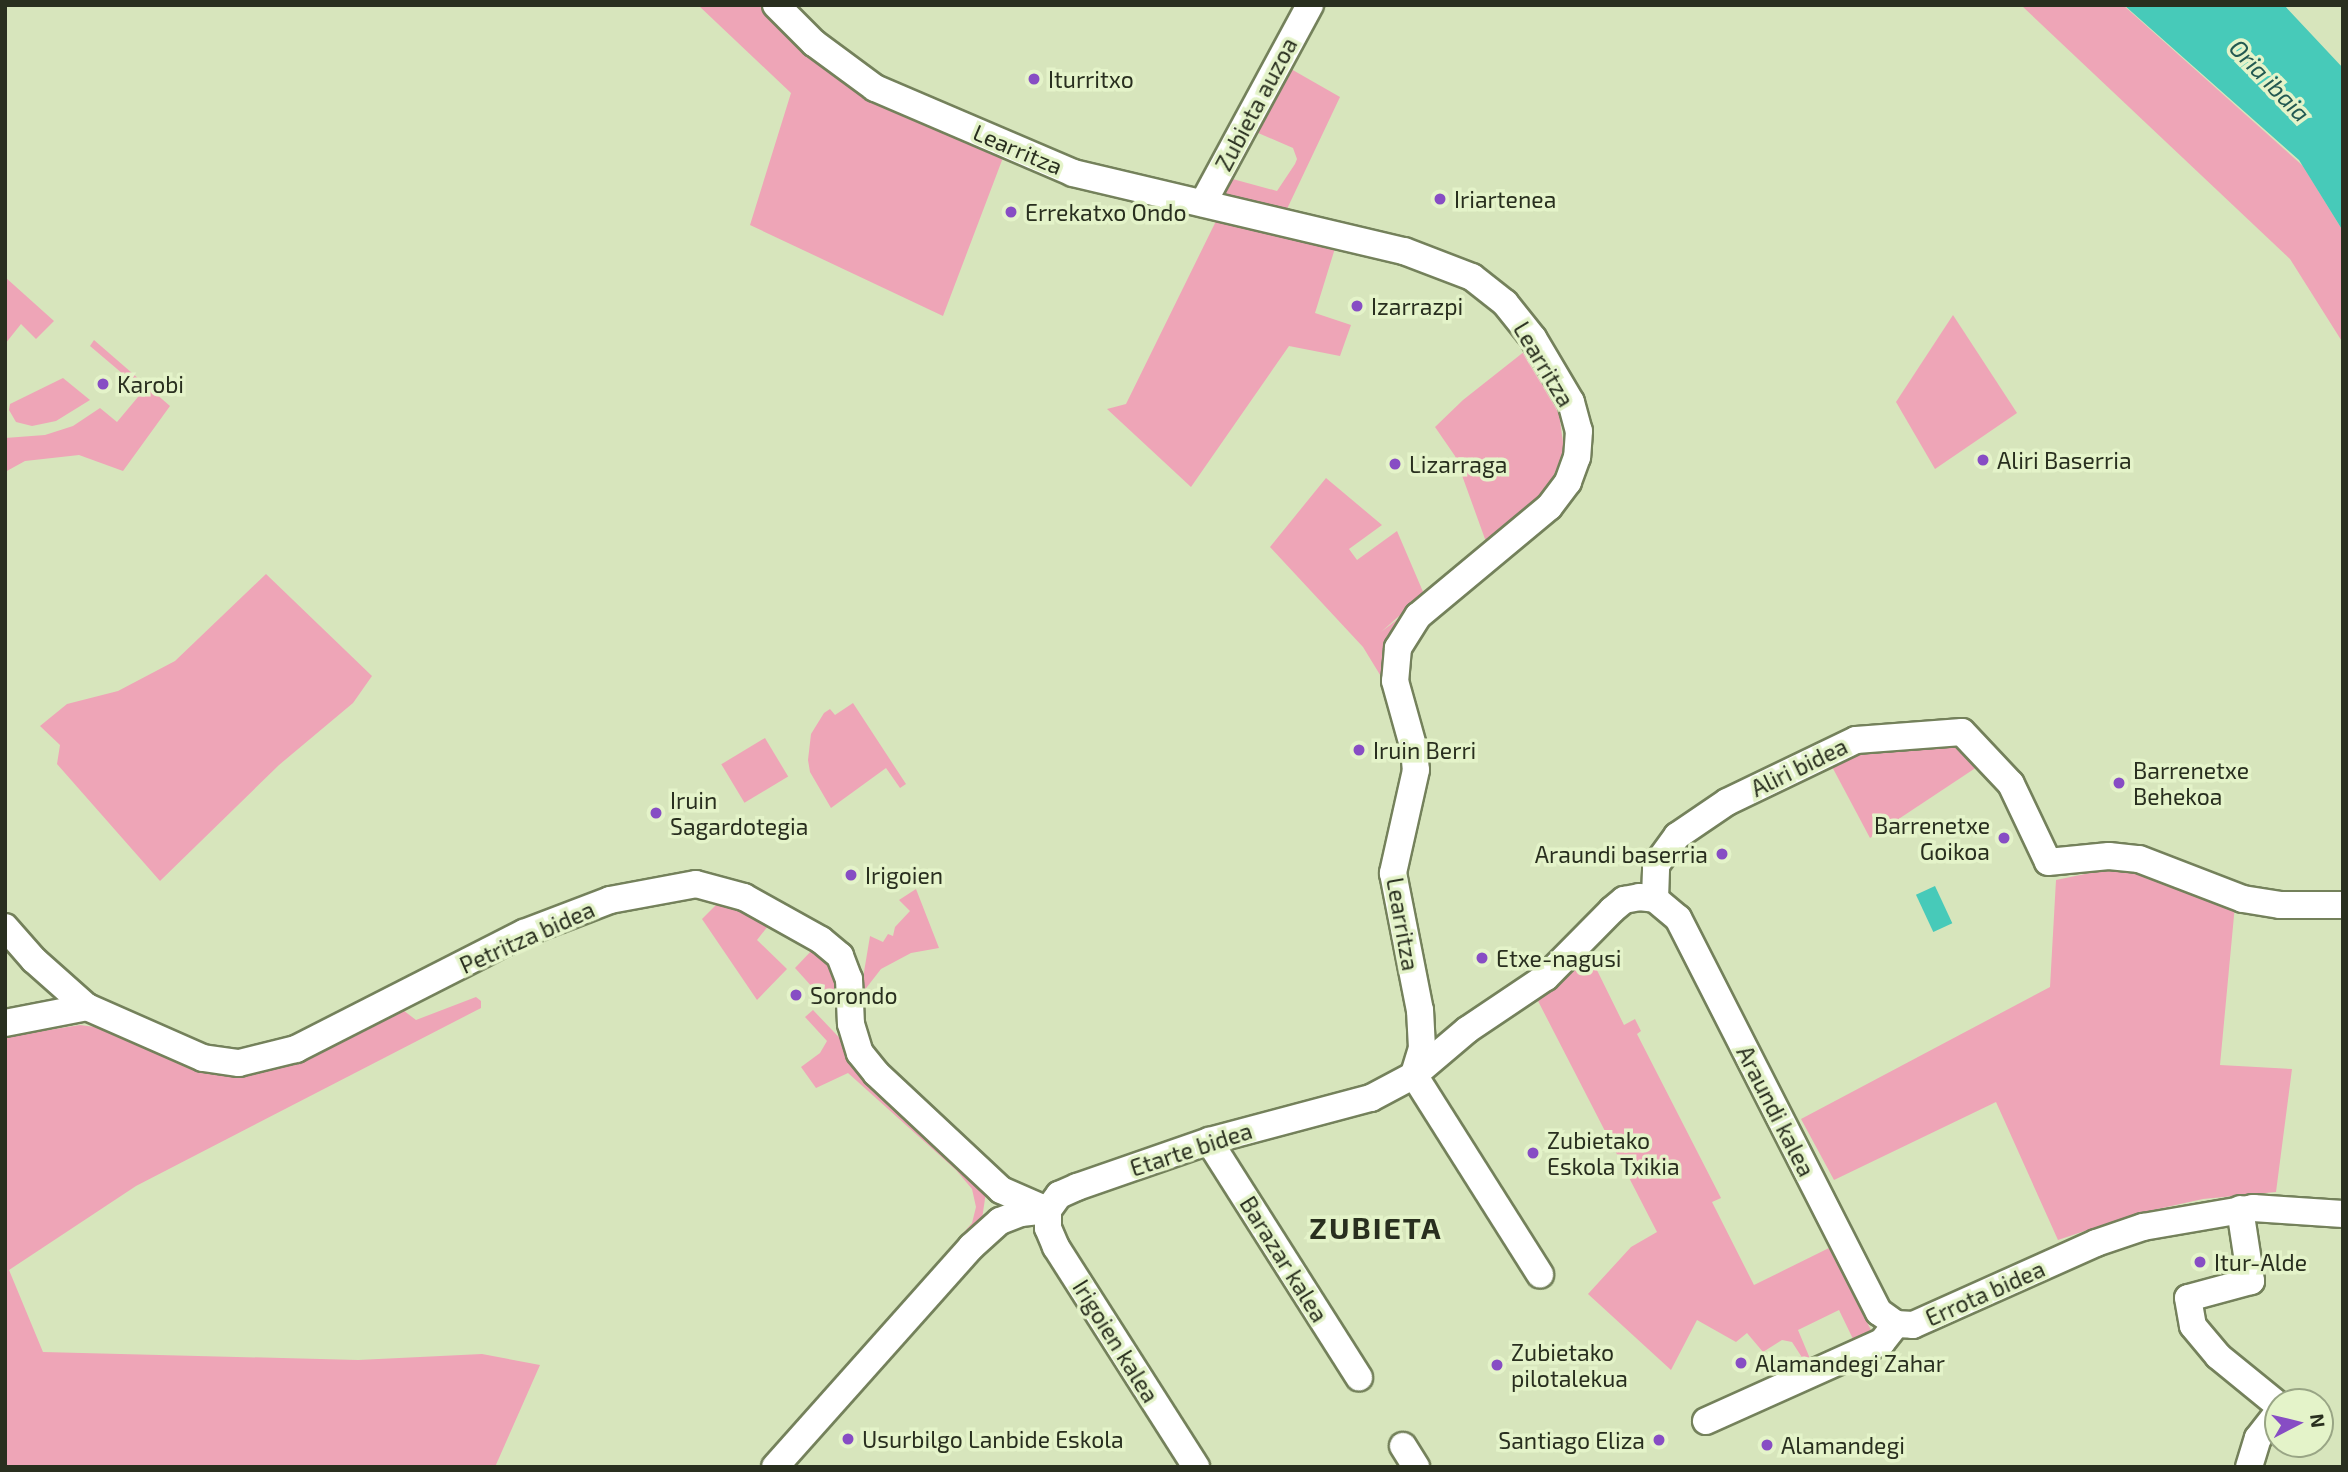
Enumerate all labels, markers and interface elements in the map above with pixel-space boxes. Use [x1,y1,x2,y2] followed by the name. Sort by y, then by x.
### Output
[1209,33,1303,175] street label: Zubieta auzoa
[2224,33,2316,127] water label: Oria ibaia
[1048,65,1134,93] place label: Iturritxo
[1026,71,1042,87] marker: Iturritxo
[969,118,1067,180] street label: Learritza
[1454,185,1556,213] place label: Iriartenea
[1432,191,1448,207] marker: Iriartenea
[1025,198,1187,226] place label: Errekatxo Ondo
[1003,204,1019,220] marker: Errekatxo Ondo
[1371,292,1463,320] place label: Izarrazpi
[1349,298,1365,314] marker: Izarrazpi
[1508,317,1580,411] street label: Learritza
[117,370,184,398] place label: Karobi
[95,376,111,392] marker: Karobi
[1997,446,2132,474] place label: Aliri Baserria
[1409,450,1507,478] place label: Lizarraga
[1975,452,1991,468] marker: Aliri Baserria
[1387,456,1403,472] marker: Lizarraga
[1746,732,1852,802] street label: Aliri bidea
[1373,736,1476,764] place label: Iruin Berri
[1351,742,1367,758] marker: Iruin Berri
[2133,756,2249,810] place label: Barrenetxe Behekoa
[2111,775,2127,791] marker: Barrenetxe Behekoa
[670,786,808,840] place label: Iruin Sagardotegia
[648,805,664,821] marker: Iruin Sagardotegia
[1874,811,1990,865] place label: Barrenetxe Goikoa
[1996,830,2012,846] marker: Barrenetxe Goikoa
[1535,840,1708,868] place label: Araundi baserria
[1714,846,1730,862] marker: Araundi baserria
[865,861,943,889] place label: Irigoien
[843,867,859,883] marker: Irigoien
[1381,875,1425,973] street label: Learritza
[455,895,599,979] street label: Petritza bidea
[1496,944,1622,972] place label: Etxe-nagusi
[1474,950,1490,966] marker: Etxe-nagusi
[810,981,898,1009] place label: Sorondo
[788,987,804,1003] marker: Sorondo
[1731,1041,1821,1181] street label: Araundi kalea
[1126,1116,1256,1182] street label: Etarte bidea
[1547,1126,1680,1180] place label: Zubietako Eskola Txikia
[1525,1145,1541,1161] marker: Zubietako Eskola Txikia
[1234,1191,1334,1327] street label: Barazar kalea
[1310,1209,1442,1245] district label: ZUBIETA
[2214,1248,2307,1276] place label: Itur-Alde
[1921,1254,2049,1332] street label: Errota bidea
[2192,1254,2208,1270] marker: Itur-Alde
[1067,1275,1165,1407] street label: Irigoien kalea
[1511,1338,1628,1392] place label: Zubietako pilotalekua
[1755,1349,1945,1377] place label: Alamandegi Zahar
[1733,1355,1749,1371] marker: Alamandegi Zahar
[1489,1357,1505,1373] marker: Zubietako pilotalekua
[2264,1388,2334,1458] north arrow
[2306,1412,2331,1429] text: N
[862,1425,1124,1453] place label: Usurbilgo Lanbide Eskola
[1498,1426,1645,1454] place label: Santiago Eliza
[840,1431,856,1447] marker: Usurbilgo Lanbide Eskola
[1781,1431,1905,1459] place label: Alamandegi
[1651,1432,1667,1448] marker: Santiago Eliza
[1759,1437,1775,1453] marker: Alamandegi

